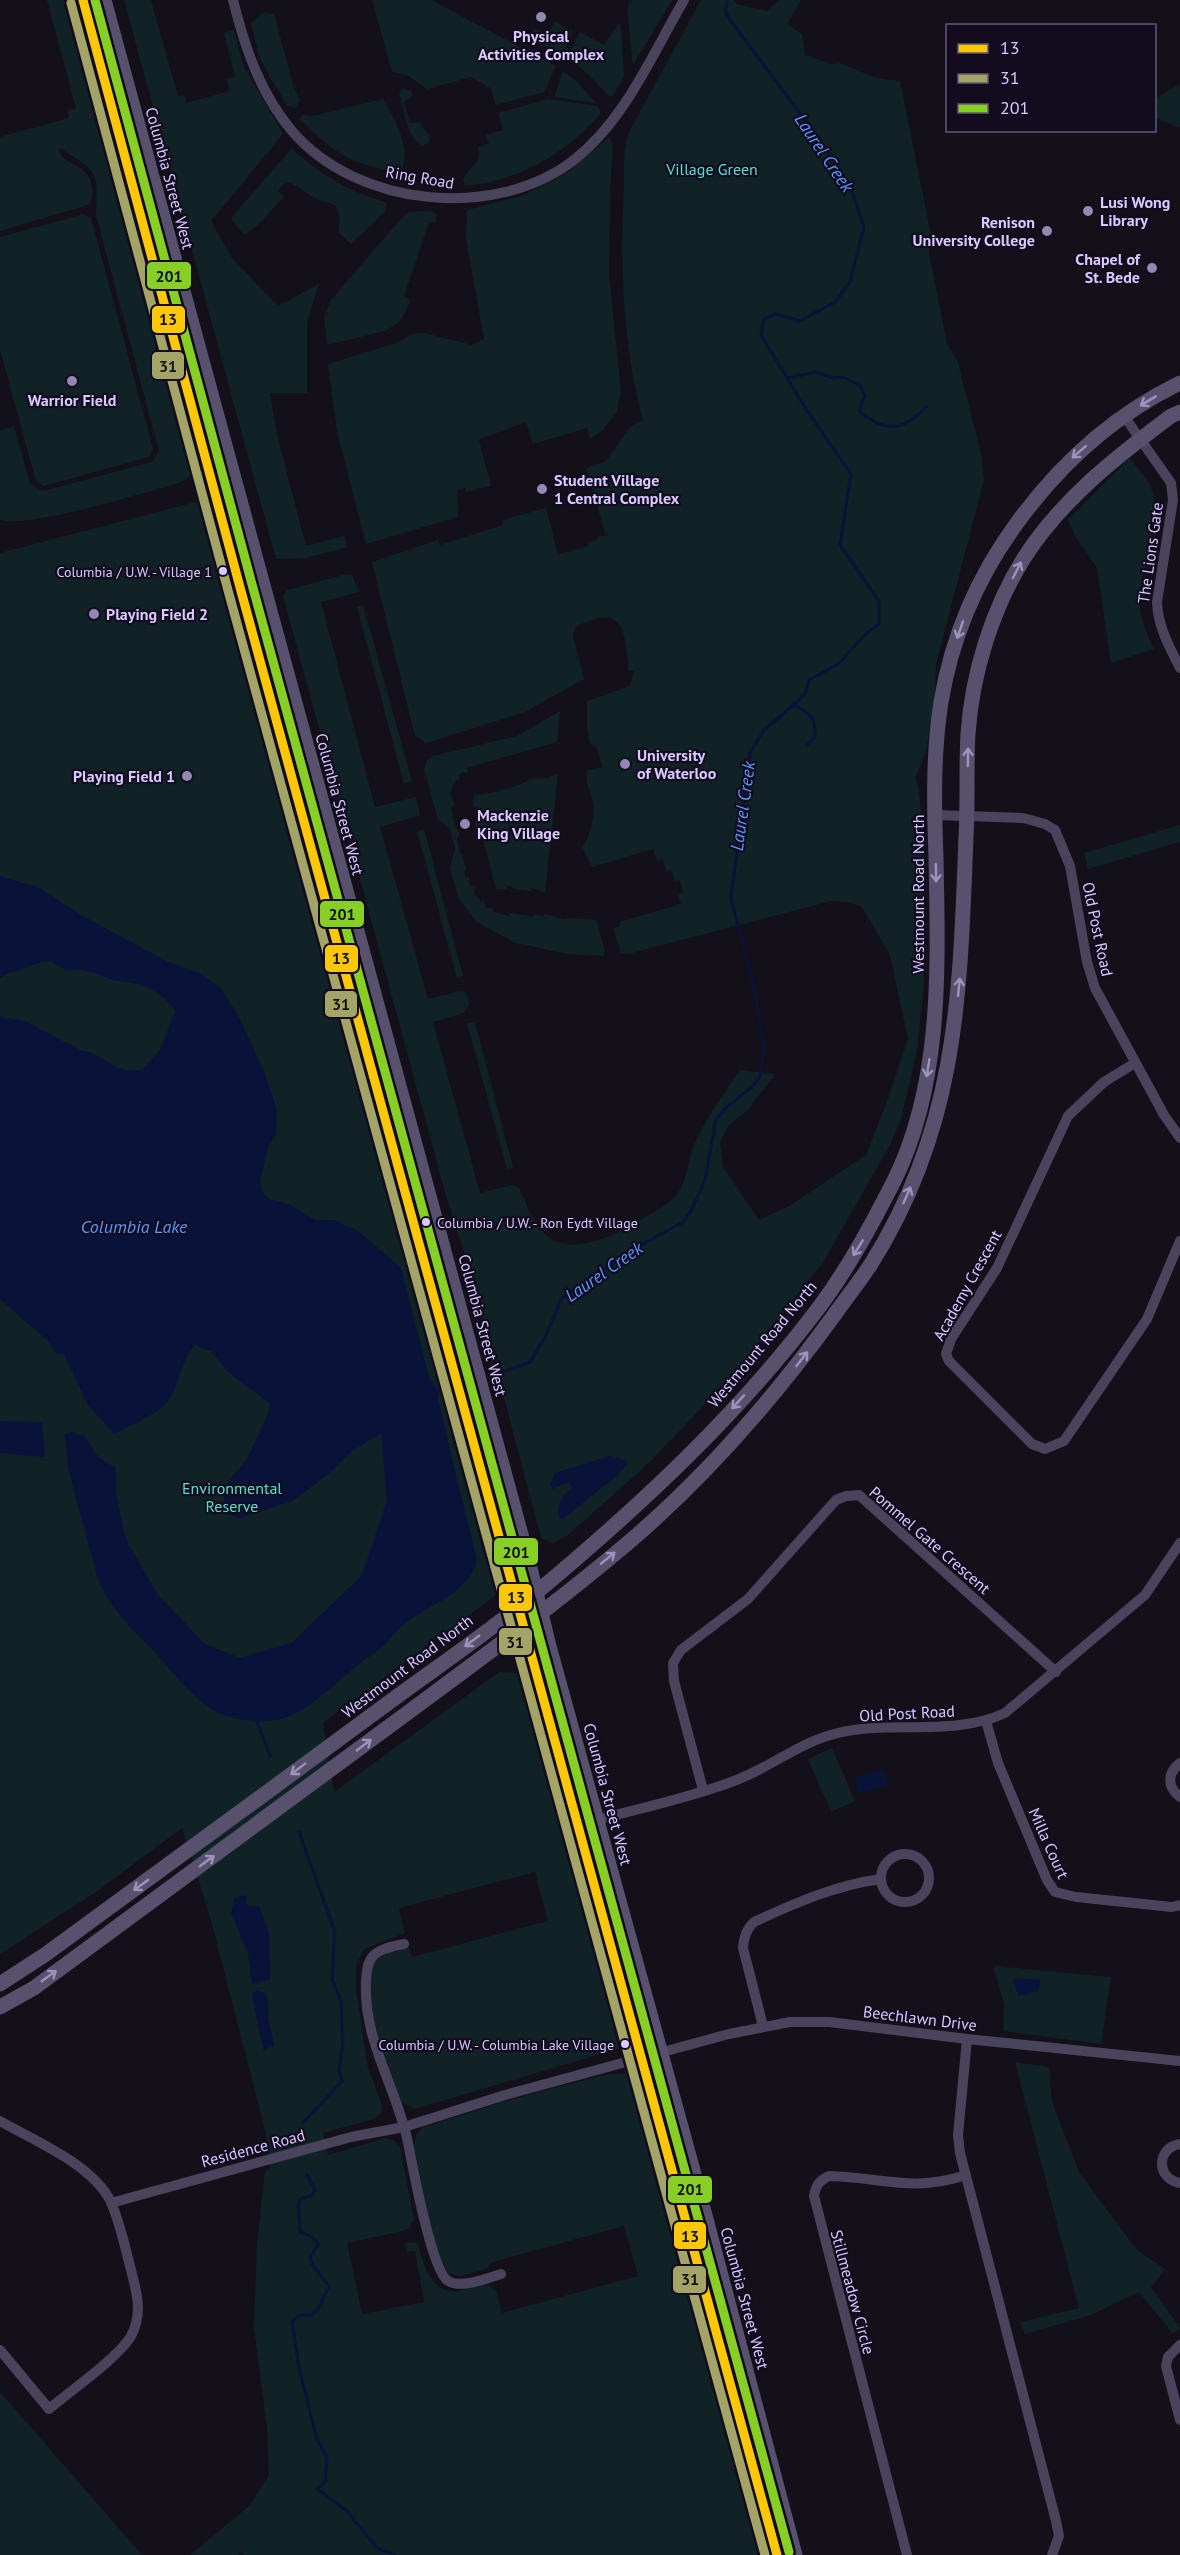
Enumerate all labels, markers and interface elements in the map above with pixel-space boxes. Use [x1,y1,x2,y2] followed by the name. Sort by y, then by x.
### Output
[534,10,548,24] marker: Physical Activities Complex
[946,24,1156,132] legend
[478,26,605,64] place label: Physical Activities Complex
[1000,36,1020,59] text: 13
[1000,66,1020,89] text: 31
[1000,96,1029,119] text: 201
[141,105,199,252] street label: Columbia Street West
[790,109,860,197] water label: Laurel Creek
[665,159,758,179] park label: Village Green
[384,161,456,193] street label: Ring Road
[1100,192,1170,230] place label: Lusi Wong Library
[1081,204,1095,218] marker: Lusi Wong Library
[912,212,1035,250] place label: Renison University College
[1040,224,1054,238] marker: Renison University College
[1075,249,1141,287] place label: Chapel of St. Bede
[146,261,192,290] line badge: 201
[1145,261,1159,275] marker: Chapel of St. Bede
[155,266,183,286] text: 201
[151,305,186,334] line badge: 13
[159,309,177,329] text: 13
[151,351,185,380] line badge: 31
[159,356,177,376] text: 31
[65,374,79,388] marker: Warrior Field
[28,390,116,410] place label: Warrior Field
[1140,396,1157,408] one-way arrow
[1072,445,1087,459] one-way arrow
[554,470,680,508] place label: Student Village 1 Central Complex
[535,482,549,496] marker: Student Village 1 Central Complex
[1133,501,1167,605] street label: The Lions Gate
[1012,562,1023,580] one-way arrow
[56,563,212,581] place label: Columbia / U.W. - Village 1
[217,565,229,577] marker: Columbia / U.W. - Village 1
[106,604,208,624] place label: Playing Field 2
[87,607,101,621] marker: Playing Field 2
[954,620,965,639] one-way arrow
[311,731,369,878] street label: Columbia Street West
[637,745,717,783] place label: University of Waterloo
[962,747,974,767] one-way arrow
[618,757,632,771] marker: University of Waterloo
[725,759,760,852] water label: Laurel Creek
[73,766,175,786] place label: Playing Field 1
[180,769,194,783] marker: Playing Field 1
[477,805,560,843] place label: Mackenzie King Village
[908,814,928,974] street label: Westmount Road North
[458,817,472,831] marker: Mackenzie King Village
[930,863,942,883] one-way arrow
[1078,880,1118,978] street label: Old Post Road
[319,900,365,928] line badge: 201
[328,904,356,924] text: 201
[324,944,359,973] line badge: 13
[332,948,350,968] text: 13
[954,977,965,997] one-way arrow
[324,990,358,1018] line badge: 31
[332,994,350,1014] text: 31
[922,1057,933,1077] one-way arrow
[902,1186,913,1205] one-way arrow
[437,1214,638,1232] place label: Columbia / U.W. - Ron Eydt Village
[81,1215,188,1238] water label: Columbia Lake
[420,1216,432,1228] marker: Columbia / U.W. - Ron Eydt Village
[928,1226,1006,1344] street label: Academy Crescent
[560,1236,648,1307] water label: Laurel Creek
[851,1239,863,1256] one-way arrow
[454,1252,512,1399] street label: Columbia Street West
[703,1277,821,1411] street label: Westmount Road North
[795,1351,808,1367] one-way arrow
[731,1394,745,1409] one-way arrow
[182,1478,282,1516] park label: Environmental Reserve
[865,1482,995,1598] street label: Pommel Gate Crescent
[493,1537,539,1566] line badge: 201
[502,1542,530,1562] text: 201
[600,1552,616,1565] one-way arrow
[498,1583,533,1612] line badge: 13
[507,1587,525,1607] text: 13
[337,1610,477,1722] street label: Westmount Road North
[498,1627,533,1656] line badge: 31
[506,1632,524,1652] text: 31
[464,1634,480,1647] one-way arrow
[859,1701,955,1725] street label: Old Post Road
[579,1721,637,1868] street label: Columbia Street West
[355,1739,371,1751] one-way arrow
[291,1763,307,1776] one-way arrow
[1024,1804,1074,1882] street label: Milla Court
[198,1855,214,1867] one-way arrow
[134,1878,150,1891] one-way arrow
[41,1970,57,1982] one-way arrow
[862,2001,978,2035] street label: Beechlawn Drive
[379,2036,614,2054] place label: Columbia / U.W. - Columbia Lake Village
[619,2038,631,2050] marker: Columbia / U.W. - Columbia Lake Village
[199,2125,307,2171] street label: Residence Road
[667,2175,713,2204] line badge: 201
[676,2179,704,2199] text: 201
[673,2221,707,2250] line badge: 13
[716,2225,774,2372] street label: Columbia Street West
[681,2226,699,2246] text: 13
[827,2228,879,2356] street label: Stillmeadow Circle
[672,2265,707,2294] line badge: 31
[681,2269,699,2289] text: 31

